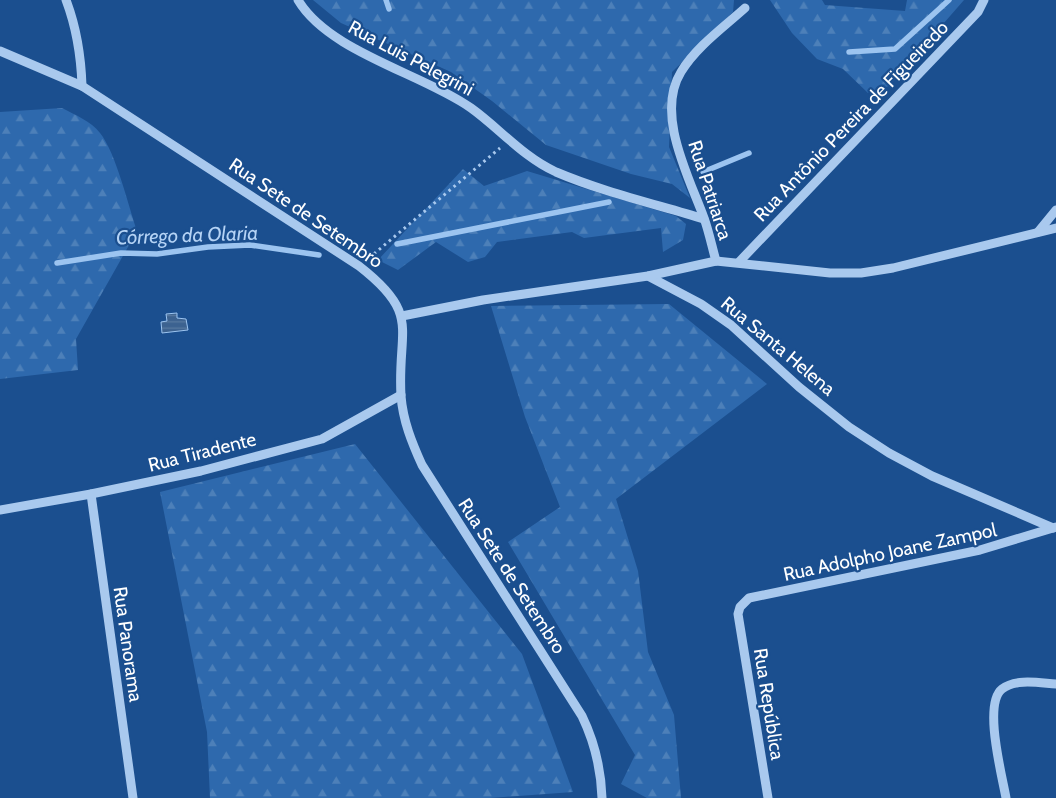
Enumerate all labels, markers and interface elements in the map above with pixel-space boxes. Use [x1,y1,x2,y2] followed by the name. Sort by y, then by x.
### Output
[344,15,478,101] street label: Rua Luis Pelegrini
[749,16,953,226] street label: Rua Antônio Pereira de Figueiredo
[683,137,737,243] street label: Rua Patriarca
[225,153,387,273] street label: Rua Sete de Setembro
[116,221,258,249] water label: Córrego da Olaria
[716,292,840,400] street label: Rua Santa Helena
[146,427,259,477] street label: Rua Tiradente
[453,494,571,658] street label: Rua Sete de Setembro
[781,518,999,586] street label: Rua Adolpho Joane Zampol
[109,585,147,703] street label: Rua Panorama
[749,647,789,761] street label: Rua República

